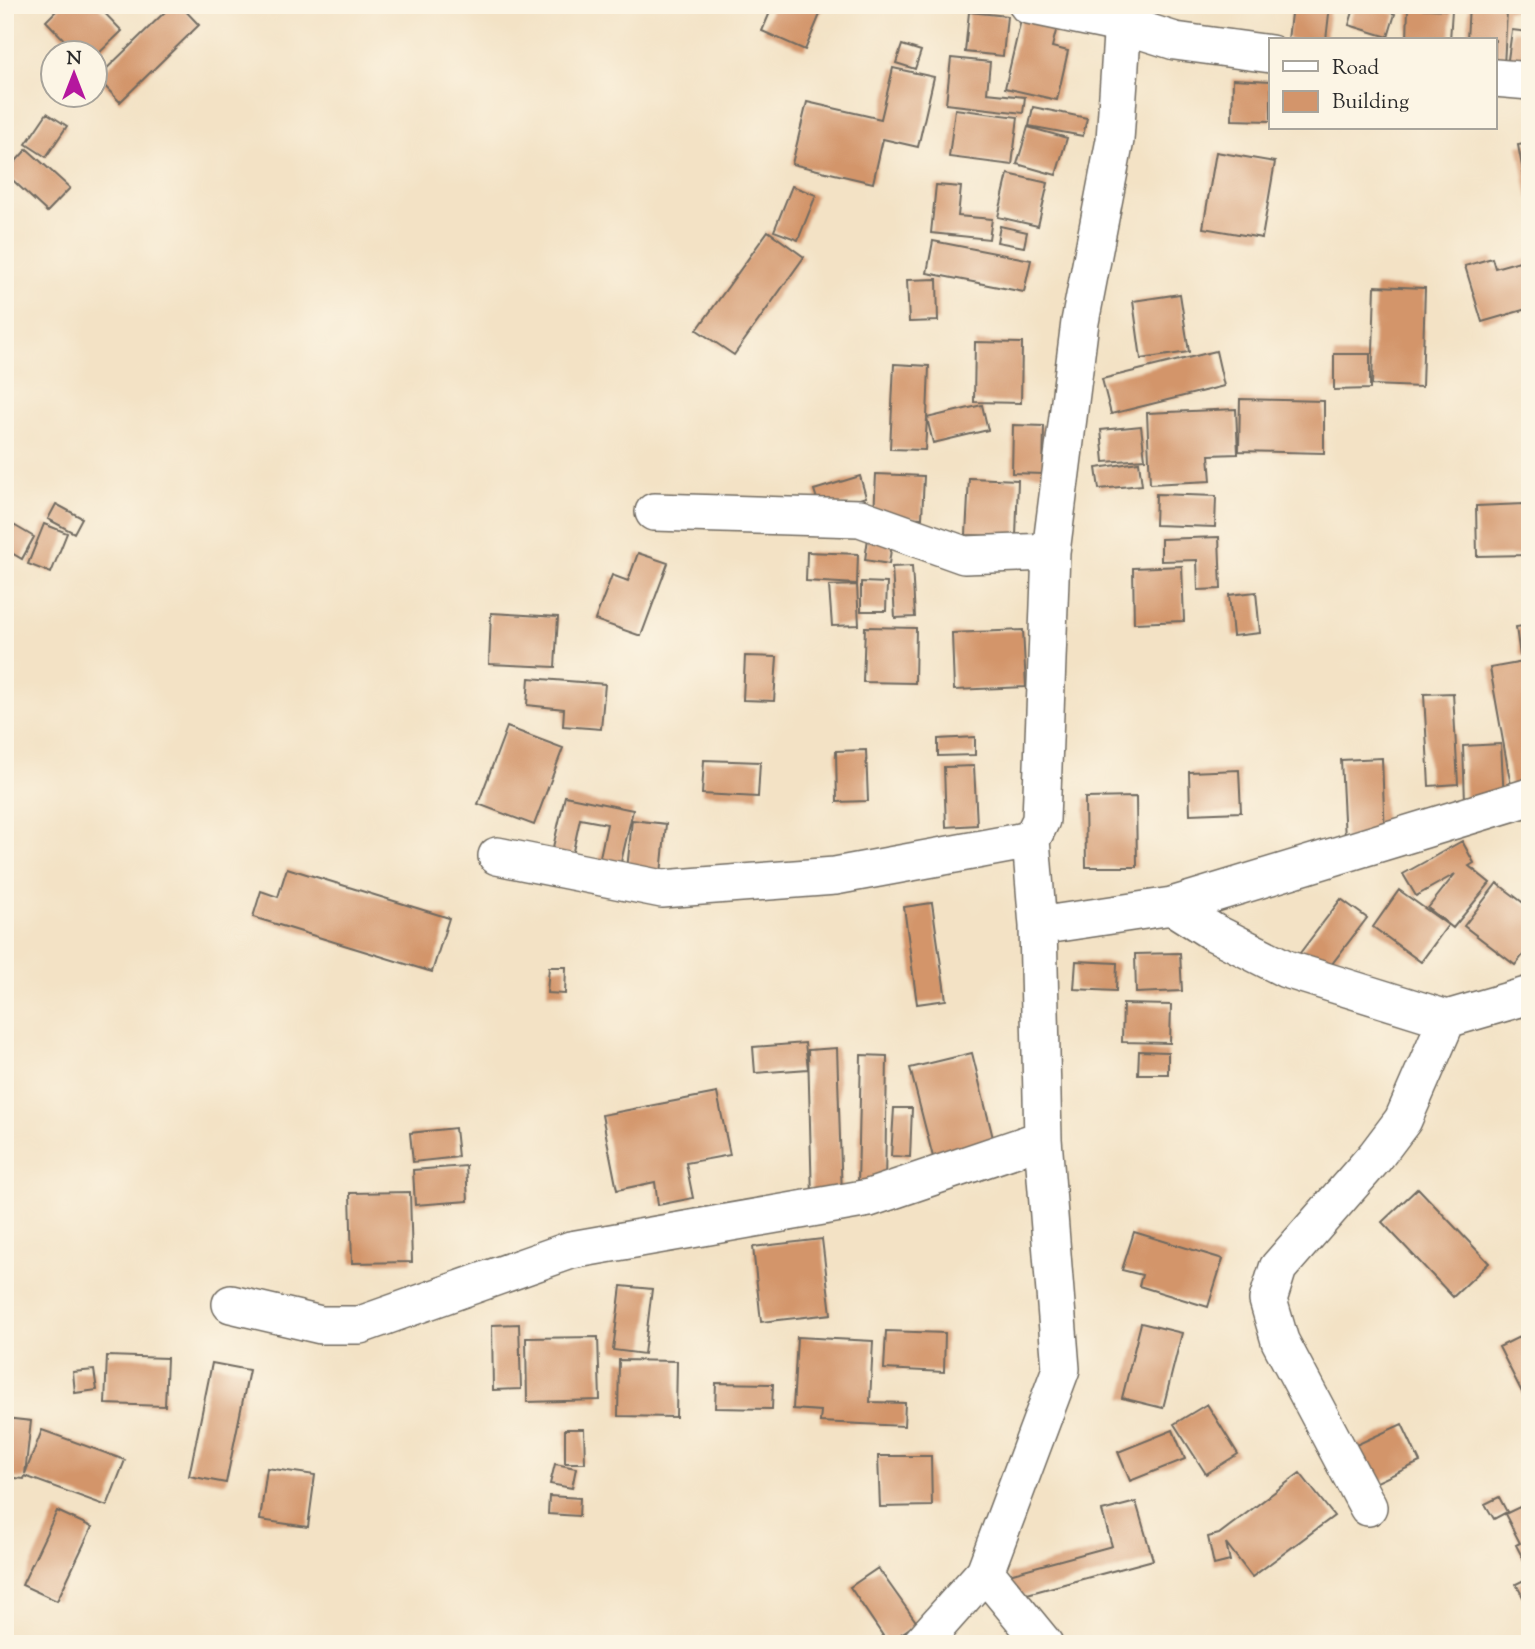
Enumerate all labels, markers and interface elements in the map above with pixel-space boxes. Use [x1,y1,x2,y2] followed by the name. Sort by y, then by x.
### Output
[38,38,108,108] north arrow
[1269,38,1496,130] legend
[66,46,82,73] text: N
[1332,54,1379,84] text: Road
[1332,88,1409,118] text: Building

